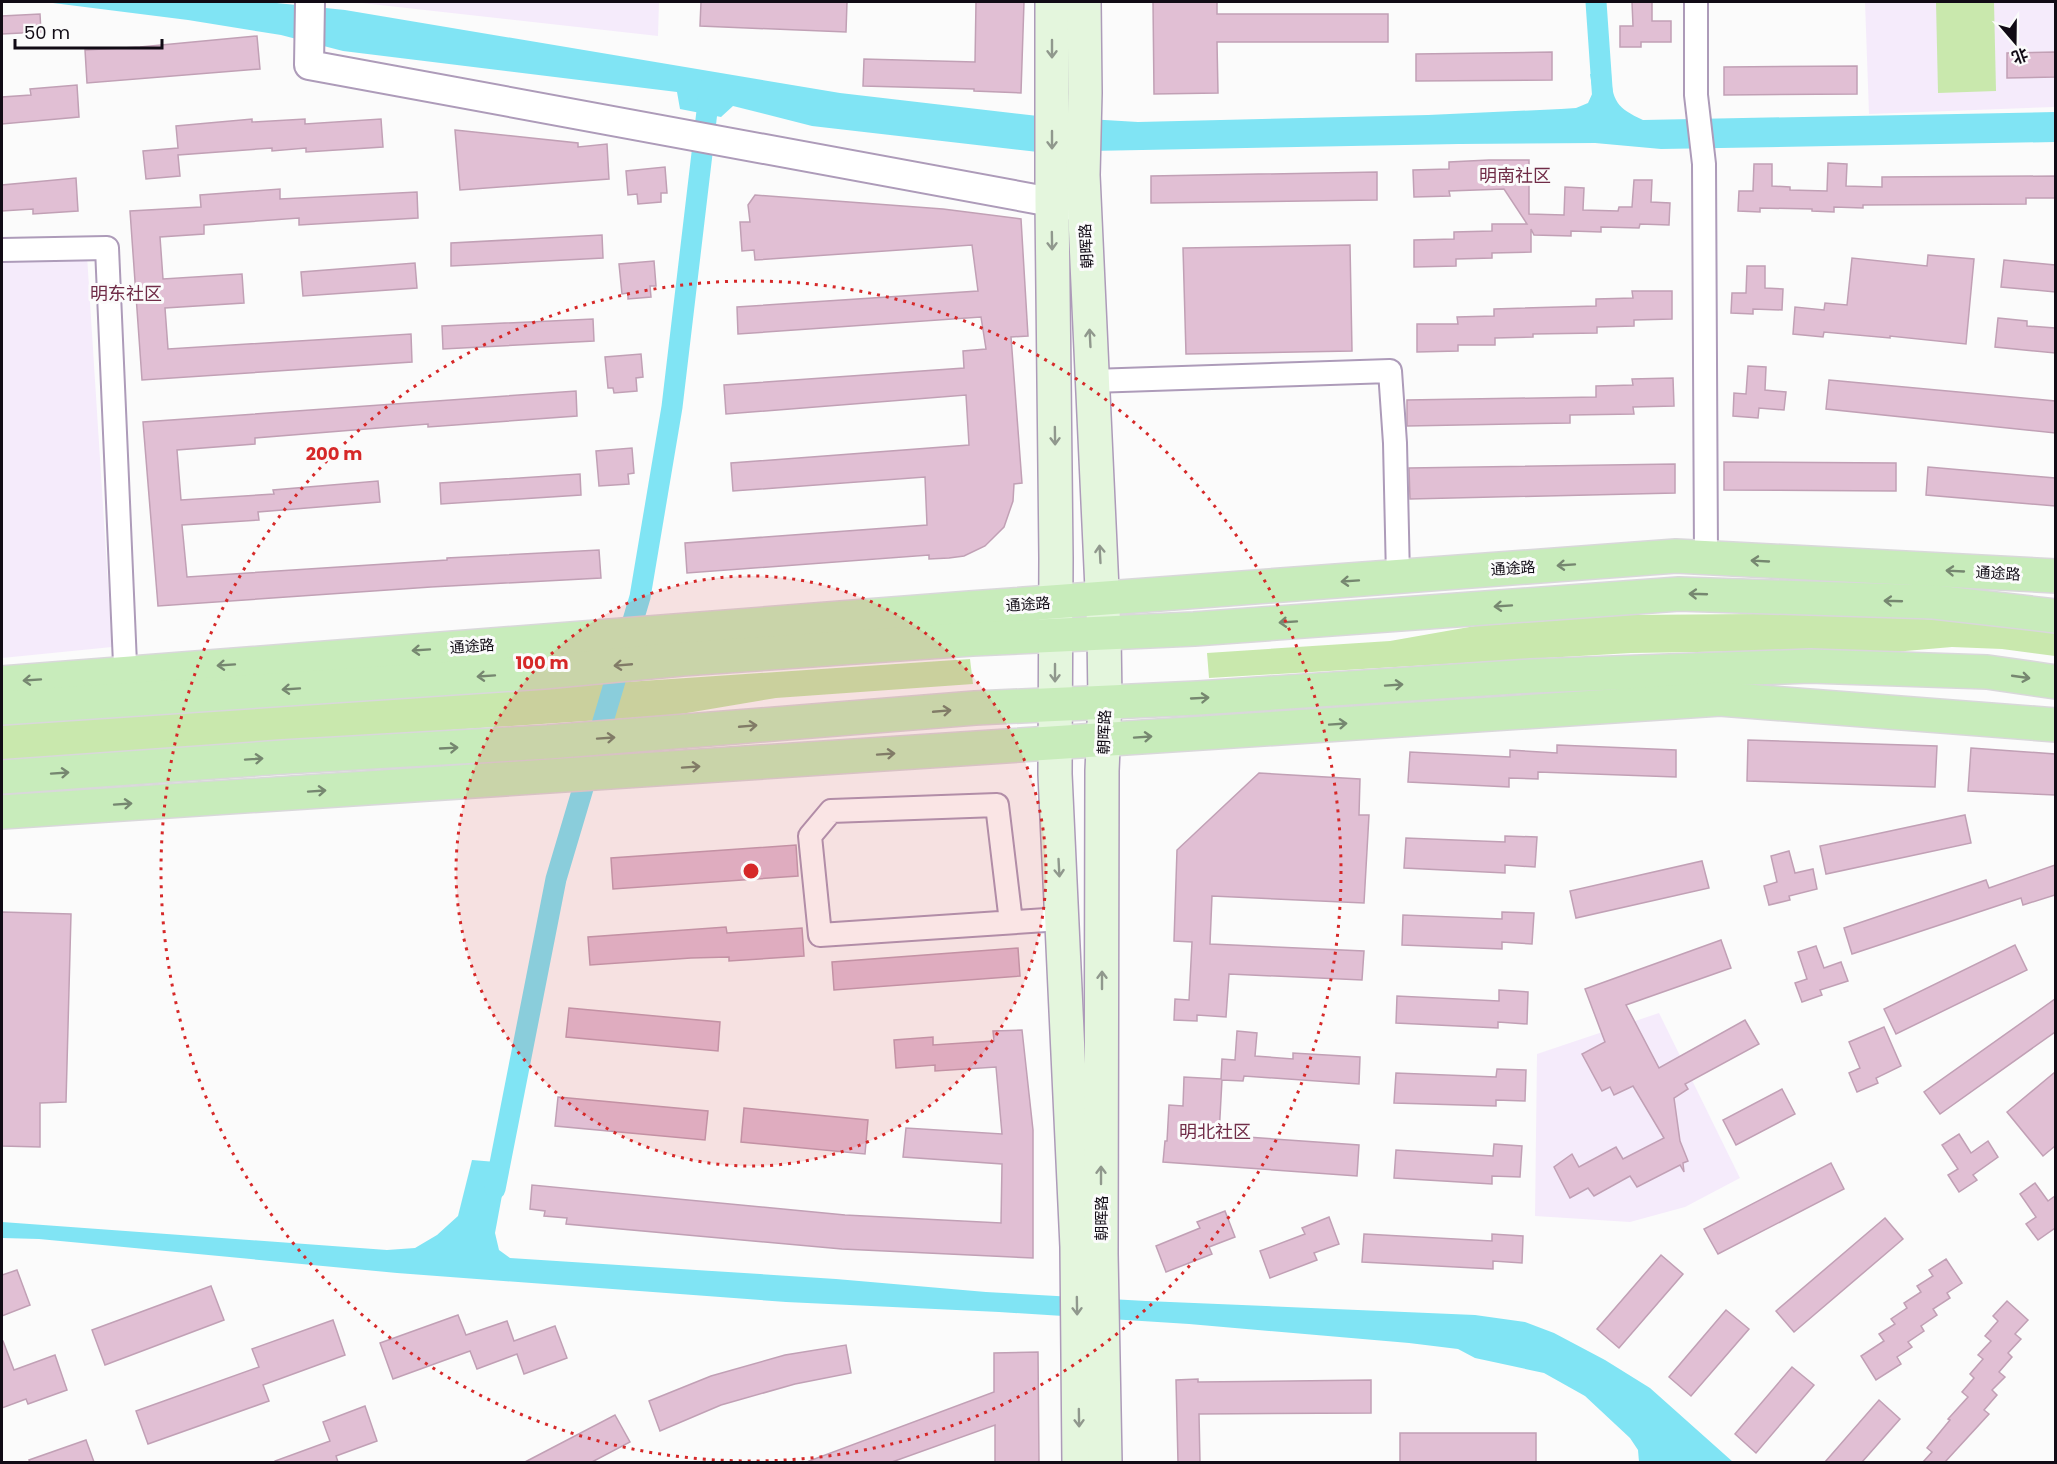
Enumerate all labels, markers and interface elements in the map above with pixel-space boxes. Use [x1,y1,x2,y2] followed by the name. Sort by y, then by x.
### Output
[15,12,162,50] scale bar
[1985,12,2045,72] north arrow
[24,20,70,45] text: 50 m
[1046,39,1058,59] one-way arrow
[2009,42,2031,69] text: 北
[1046,129,1058,149] one-way arrow
[1479,163,1551,188] district label: 明南社区
[1074,223,1098,269] street label: 朝晖路
[1047,231,1058,251] one-way arrow
[90,281,162,306] district label: 明东社区
[1085,329,1096,349] one-way arrow
[1049,426,1061,446] one-way arrow
[306,441,362,466] text: 200 m
[1095,544,1106,564] one-way arrow
[1751,555,1771,566] one-way arrow
[1490,556,1536,580] street label: 通途路
[1556,559,1576,570] one-way arrow
[1975,561,2021,585] street label: 通途路
[1946,565,1966,576] one-way arrow
[1341,575,1361,586] one-way arrow
[1688,589,1708,600] one-way arrow
[1005,592,1051,616] street label: 通途路
[1883,595,1903,607] one-way arrow
[1494,601,1514,612] one-way arrow
[1278,617,1298,628] one-way arrow
[449,634,495,658] street label: 通途路
[411,645,431,656] one-way arrow
[515,650,569,675] text: 100 m
[217,660,237,671] one-way arrow
[614,660,634,671] one-way arrow
[1049,662,1061,682] one-way arrow
[476,671,496,682] one-way arrow
[2011,671,2031,682] one-way arrow
[23,675,43,686] one-way arrow
[1384,679,1404,690] one-way arrow
[282,684,302,695] one-way arrow
[1189,692,1209,703] one-way arrow
[931,705,951,716] one-way arrow
[1093,709,1115,755] street label: 朝晖路
[1327,719,1347,730] one-way arrow
[737,721,757,732] one-way arrow
[1133,731,1152,742] one-way arrow
[595,732,615,743] one-way arrow
[439,742,458,753] one-way arrow
[875,748,895,759] one-way arrow
[244,753,264,764] one-way arrow
[681,761,700,772] one-way arrow
[49,767,69,778] one-way arrow
[307,786,327,797] one-way arrow
[112,799,132,810] one-way arrow
[1054,857,1065,877] one-way arrow
[741,861,761,881] centre of rings
[1096,970,1108,990] one-way arrow
[1179,1119,1251,1144] district label: 明北社区
[1095,1165,1107,1185] one-way arrow
[1091,1195,1112,1241] street label: 朝晖路
[1071,1295,1083,1315] one-way arrow
[1073,1408,1084,1428] one-way arrow

